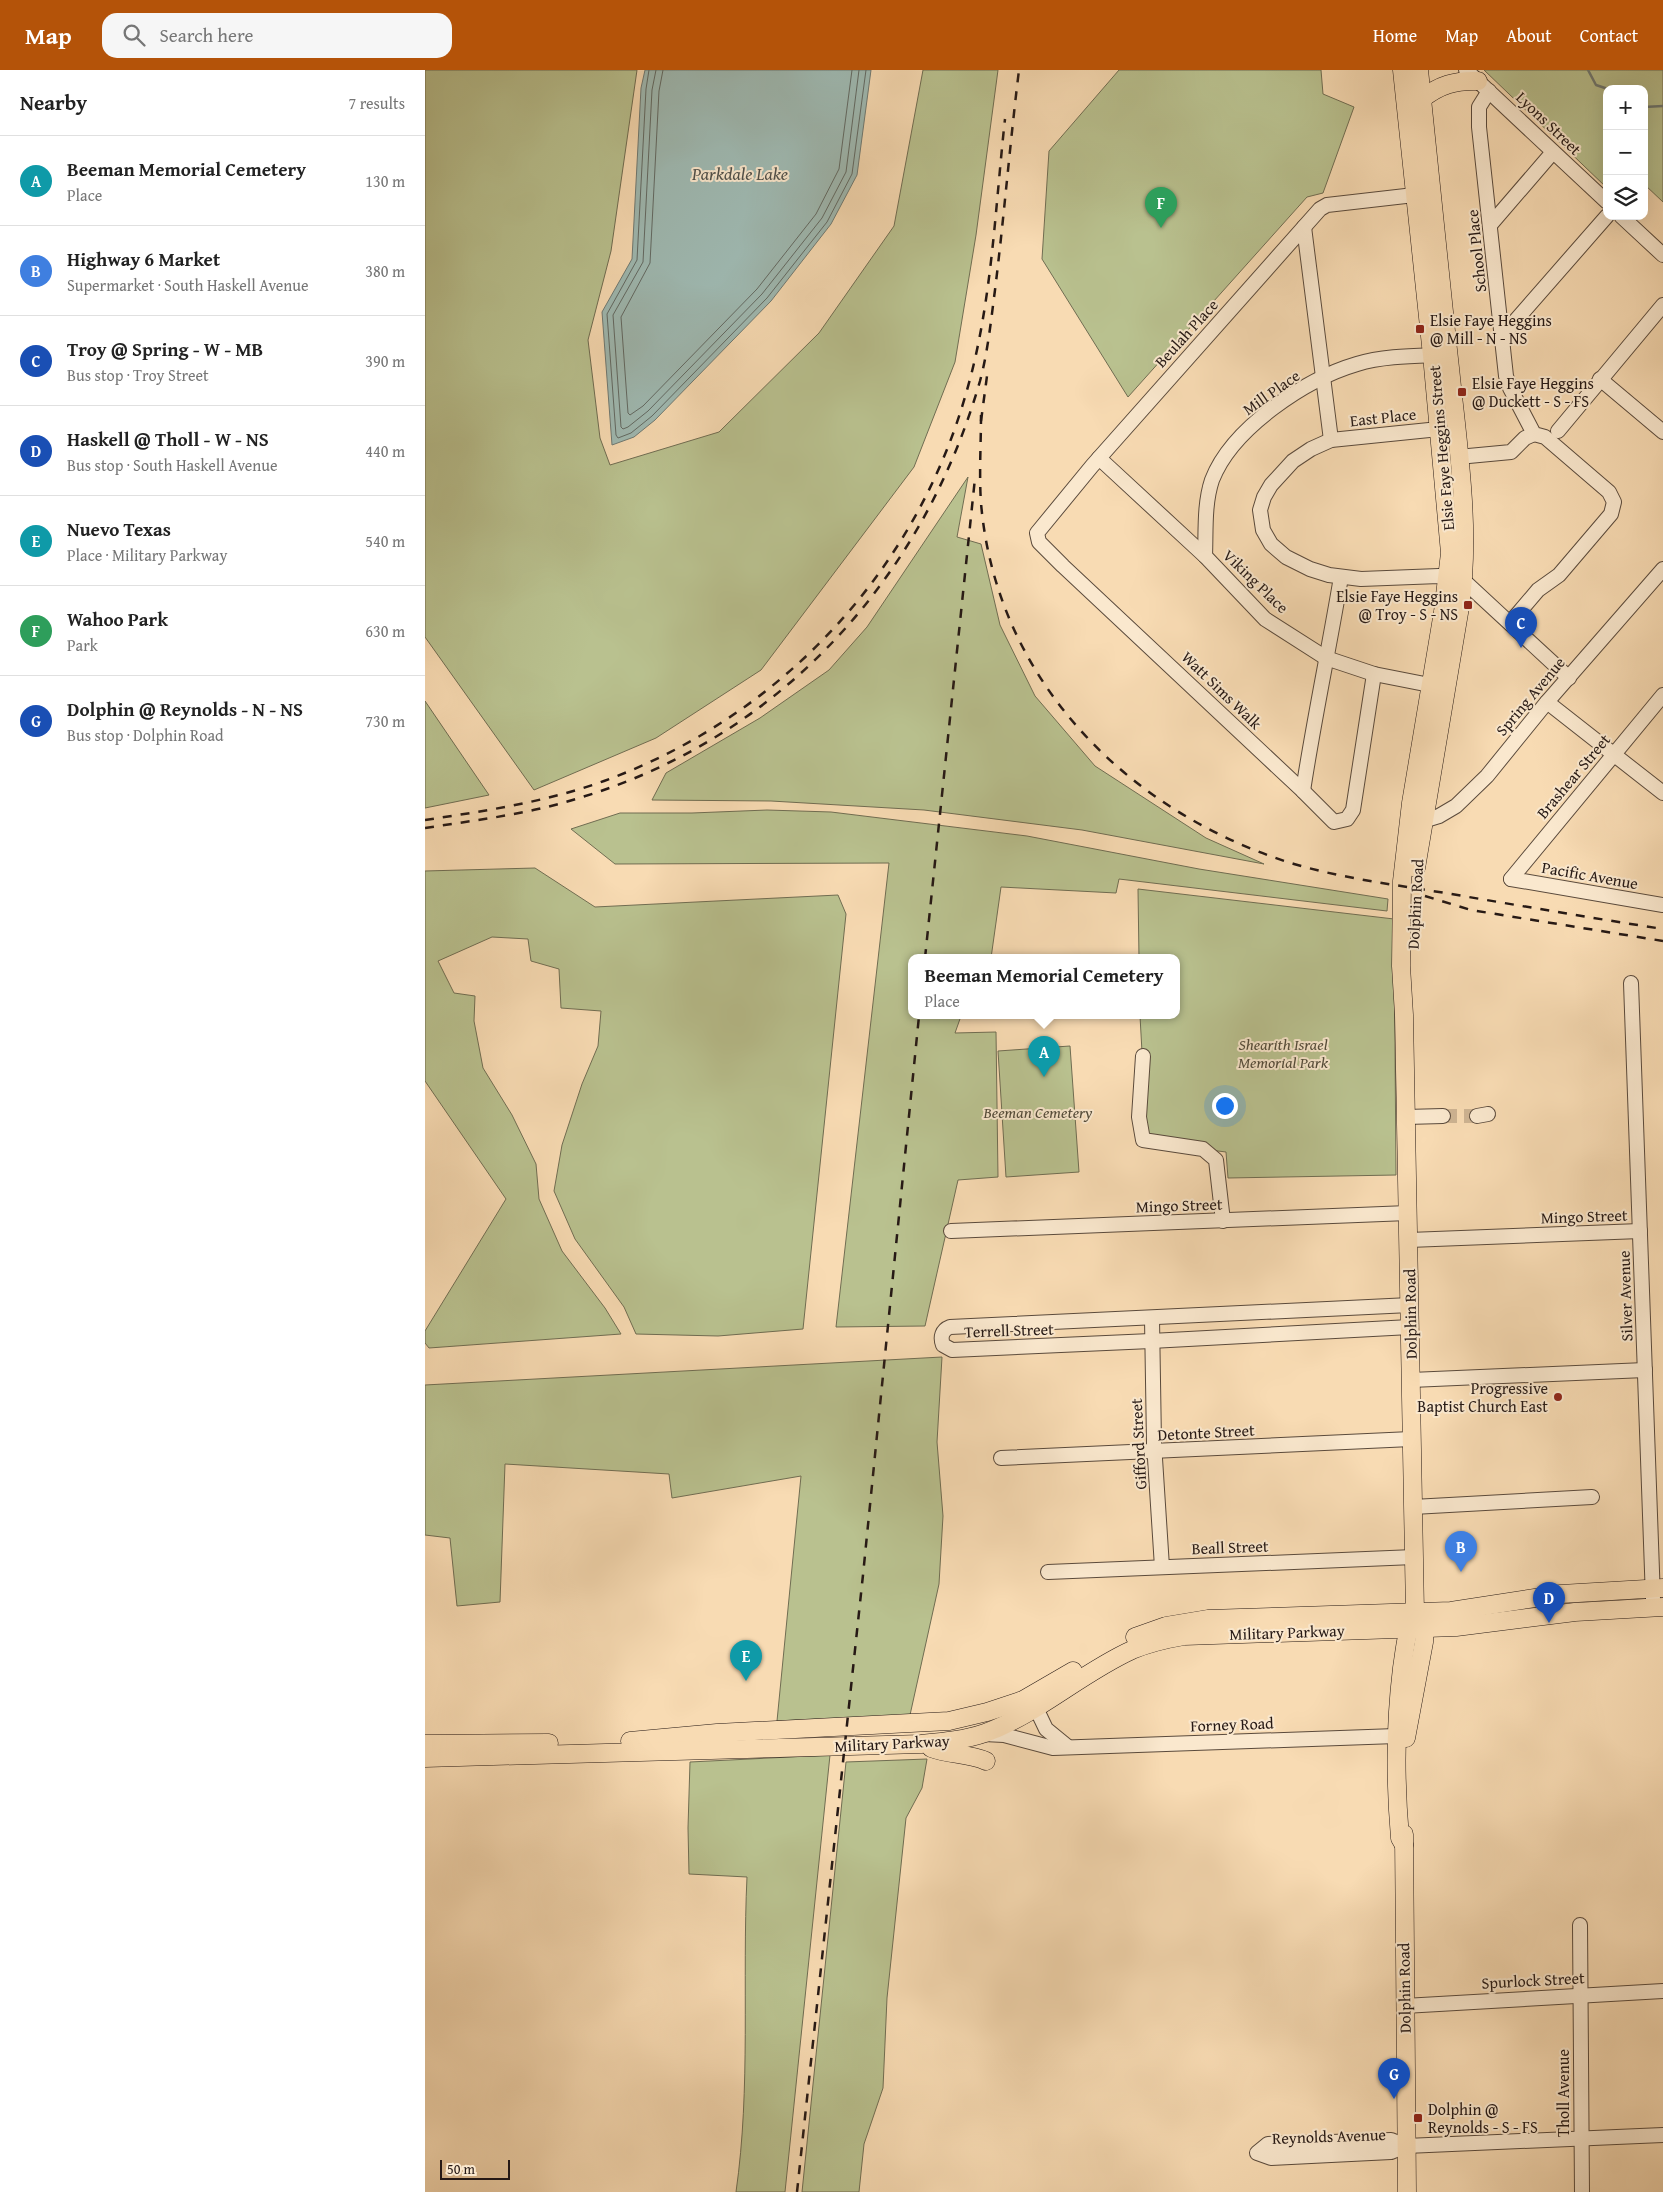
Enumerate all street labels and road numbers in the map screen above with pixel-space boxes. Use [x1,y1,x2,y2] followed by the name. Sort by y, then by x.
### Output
[1511,86,1587,161] street label: Lyons Street
[1460,208,1492,294] street label: School Place
[1149,293,1223,373] street label: Beulah Place
[1237,363,1305,421] street label: Mill Place
[1422,364,1460,532] street label: Elsie Faye Heggins Street
[1349,402,1417,432] street label: East Place
[1218,543,1294,619] street label: Viking Place
[1176,645,1268,735] street label: Watt Sims Walk
[1490,651,1570,741] street label: Spring Avenue
[1530,728,1616,824] street label: Brashear Street
[1540,855,1640,895] street label: Pacific Avenue
[1401,858,1429,950] street label: Dolphin Road
[1135,1191,1223,1219] street label: Mingo Street
[1540,1202,1628,1230] street label: Mingo Street
[1611,1250,1639,1342] street label: Silver Avenue
[1397,1268,1423,1359] street label: Dolphin Road
[964,1316,1054,1344] street label: Terrell Street
[1124,1397,1152,1490] street label: Gifford Street
[1157,1417,1255,1447] street label: Detonte Street
[1191,1534,1269,1560] street label: Beall Street
[1229,1618,1345,1646] street label: Military Parkway
[1190,1711,1275,1737] street label: Forney Road
[834,1728,950,1758] street label: Military Parkway
[1391,1942,1417,2033] street label: Dolphin Road
[1481,1965,1586,1995] street label: Spurlock Street
[1551,2049,1575,2137] street label: Tholl Avenue
[1272,2122,1386,2150] street label: Reynolds Avenue

